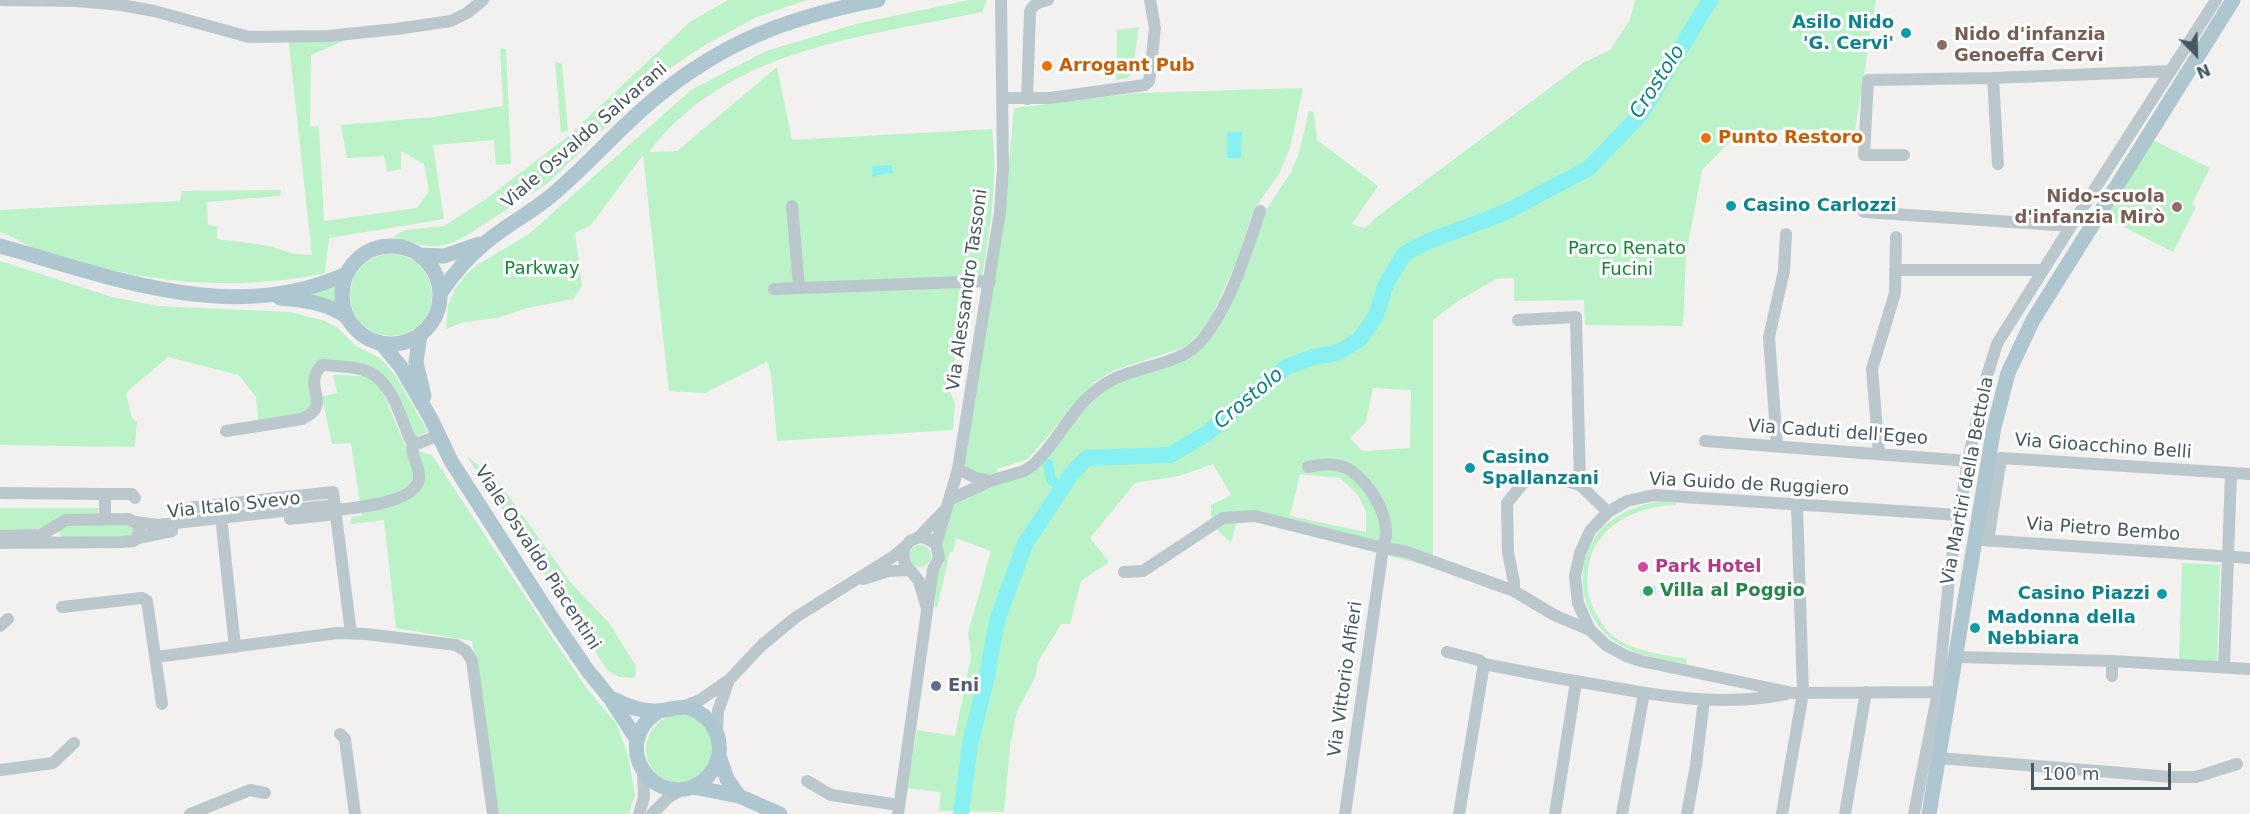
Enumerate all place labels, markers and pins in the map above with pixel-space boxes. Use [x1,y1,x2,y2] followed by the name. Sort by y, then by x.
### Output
[1792,12,1894,54] place label: Asilo Nido 'G. Cervi'
[1954,24,2106,66] place label: Nido d'infanzia Genoeffa Cervi
[1899,26,1913,40] marker: Asilo Nido 'G. Cervi'
[1935,38,1949,52] marker: Nido d'infanzia Genoeffa Cervi
[1059,55,1195,77] place label: Arrogant Pub
[1040,59,1054,73] marker: Arrogant Pub
[1718,127,1863,149] place label: Punto Restoro
[1699,131,1713,145] marker: Punto Restoro
[2014,186,2165,228] place label: Nido-scuola d'infanzia Mirò
[1743,195,1897,217] place label: Casino Carlozzi
[1724,199,1738,213] marker: Casino Carlozzi
[2170,200,2184,214] marker: Nido-scuola d'infanzia Mirò
[1482,447,1599,490] place label: Casino Spallanzani
[1463,461,1477,475] marker: Casino Spallanzani
[1655,556,1761,578] place label: Park Hotel
[1636,560,1650,574] marker: Park Hotel
[1660,580,1805,602] place label: Villa al Poggio
[2018,583,2150,605] place label: Casino Piazzi
[1641,584,1655,598] marker: Villa al Poggio
[2155,587,2169,601] marker: Casino Piazzi
[1987,607,2136,650] place label: Madonna della Nebbiara
[1968,621,1982,635] marker: Madonna della Nebbiara
[948,675,979,697] place label: Eni
[929,679,943,693] marker: Eni

